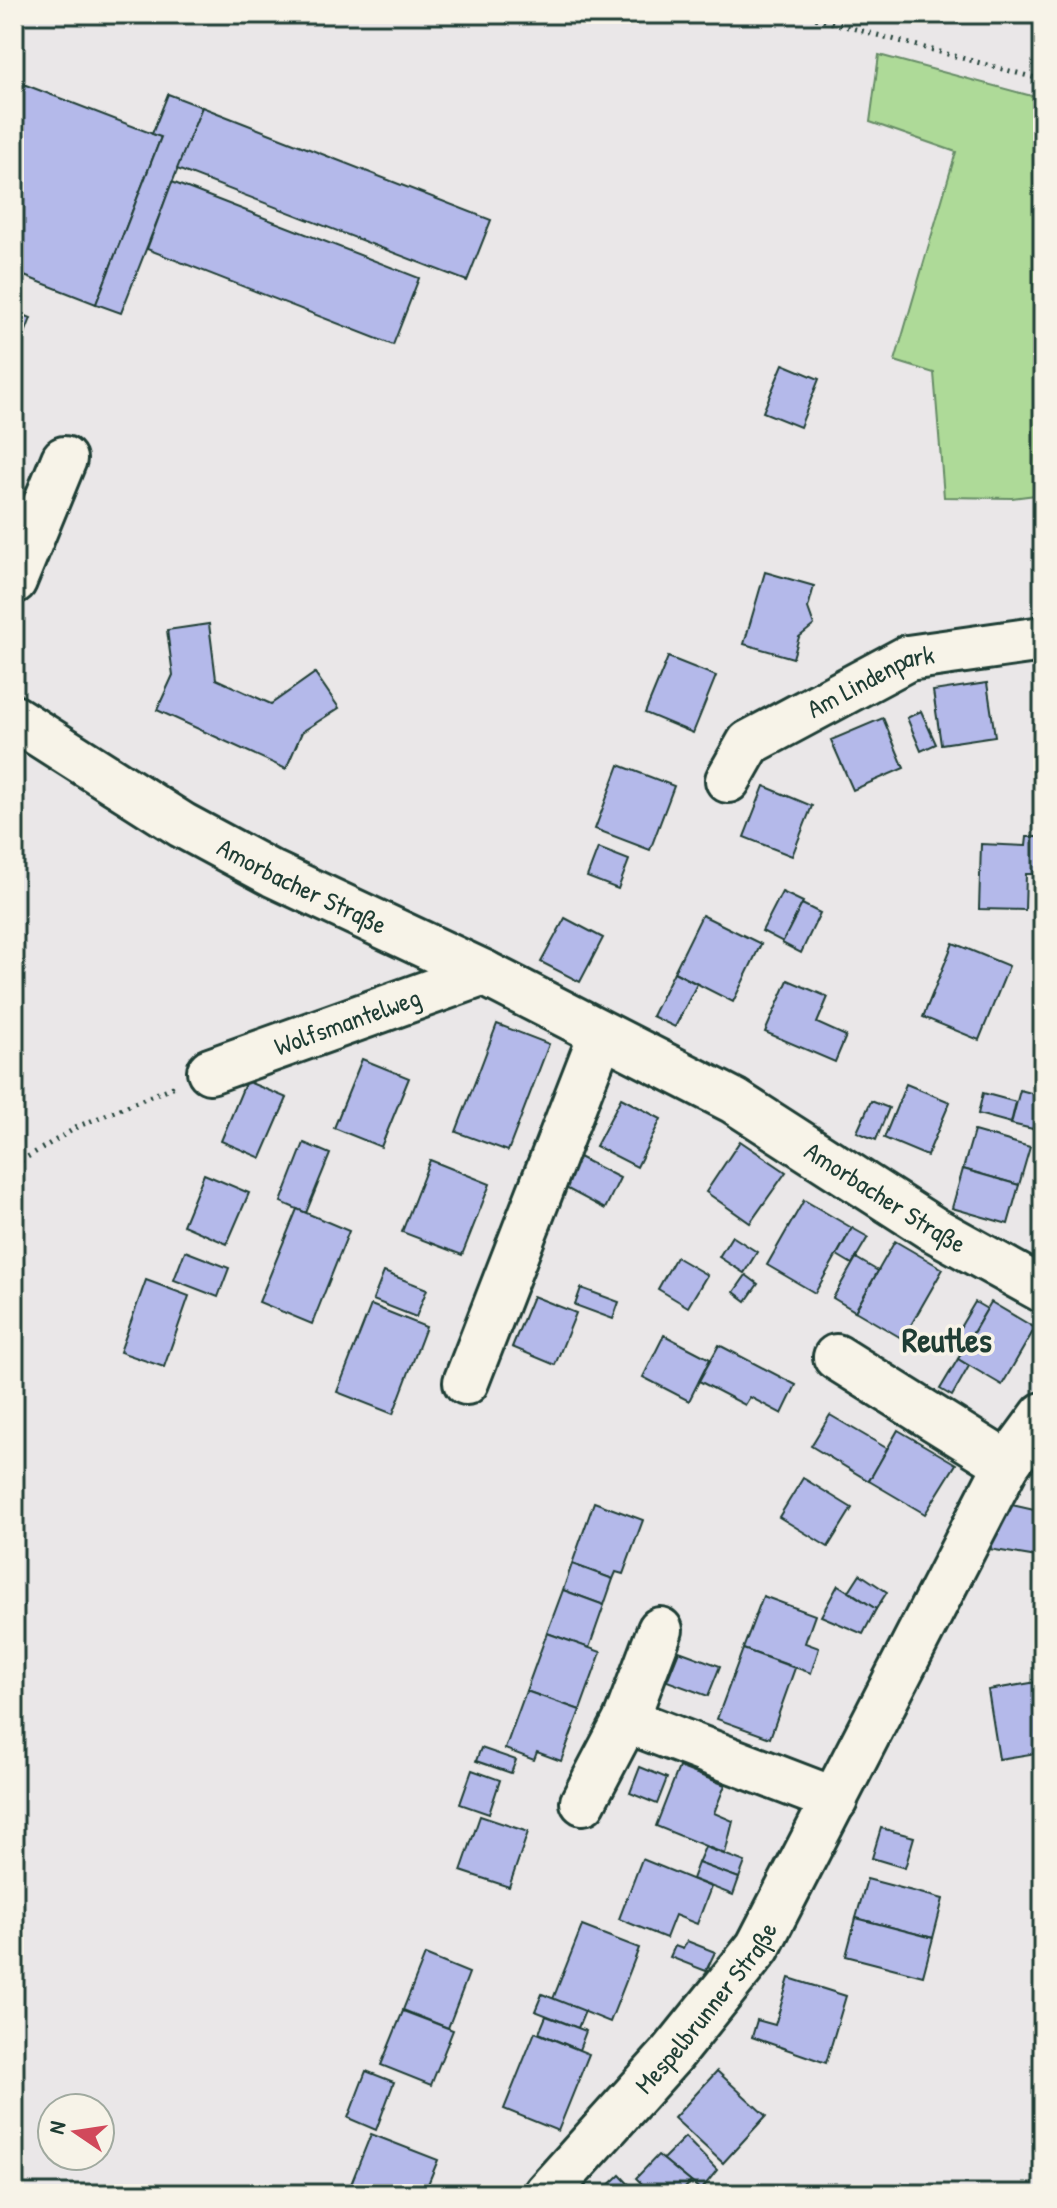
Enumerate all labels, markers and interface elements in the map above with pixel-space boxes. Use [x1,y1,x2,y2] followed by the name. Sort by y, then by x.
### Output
[801,636,937,726] street label: Am Lindenpark
[211,829,393,942] street label: Amorbacher Straße
[270,979,425,1064] street label: Wolfsmantelweg
[798,1133,972,1261] street label: Amorbacher Straße
[902,1317,992,1363] district label: Reutles
[627,1916,785,2101] street label: Mespelbrunner Straße
[36,2092,116,2172] north arrow
[41,2118,73,2137] text: N

